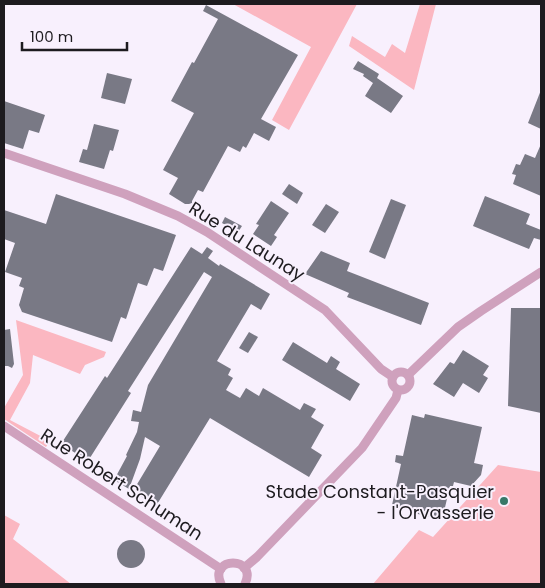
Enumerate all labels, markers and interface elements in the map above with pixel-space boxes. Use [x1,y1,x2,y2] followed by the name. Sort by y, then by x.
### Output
[22,20,128,52] scale bar
[30,26,73,47] text: 100 m
[184,195,310,287] street label: Rue du Launay
[36,422,208,546] street label: Rue Robert Schuman
[266,479,494,525] place label: Stade Constant-Pasquier - l'Orvasserie
[498,495,510,507] marker: Stade Constant-Pasquier - l'Orvasserie

